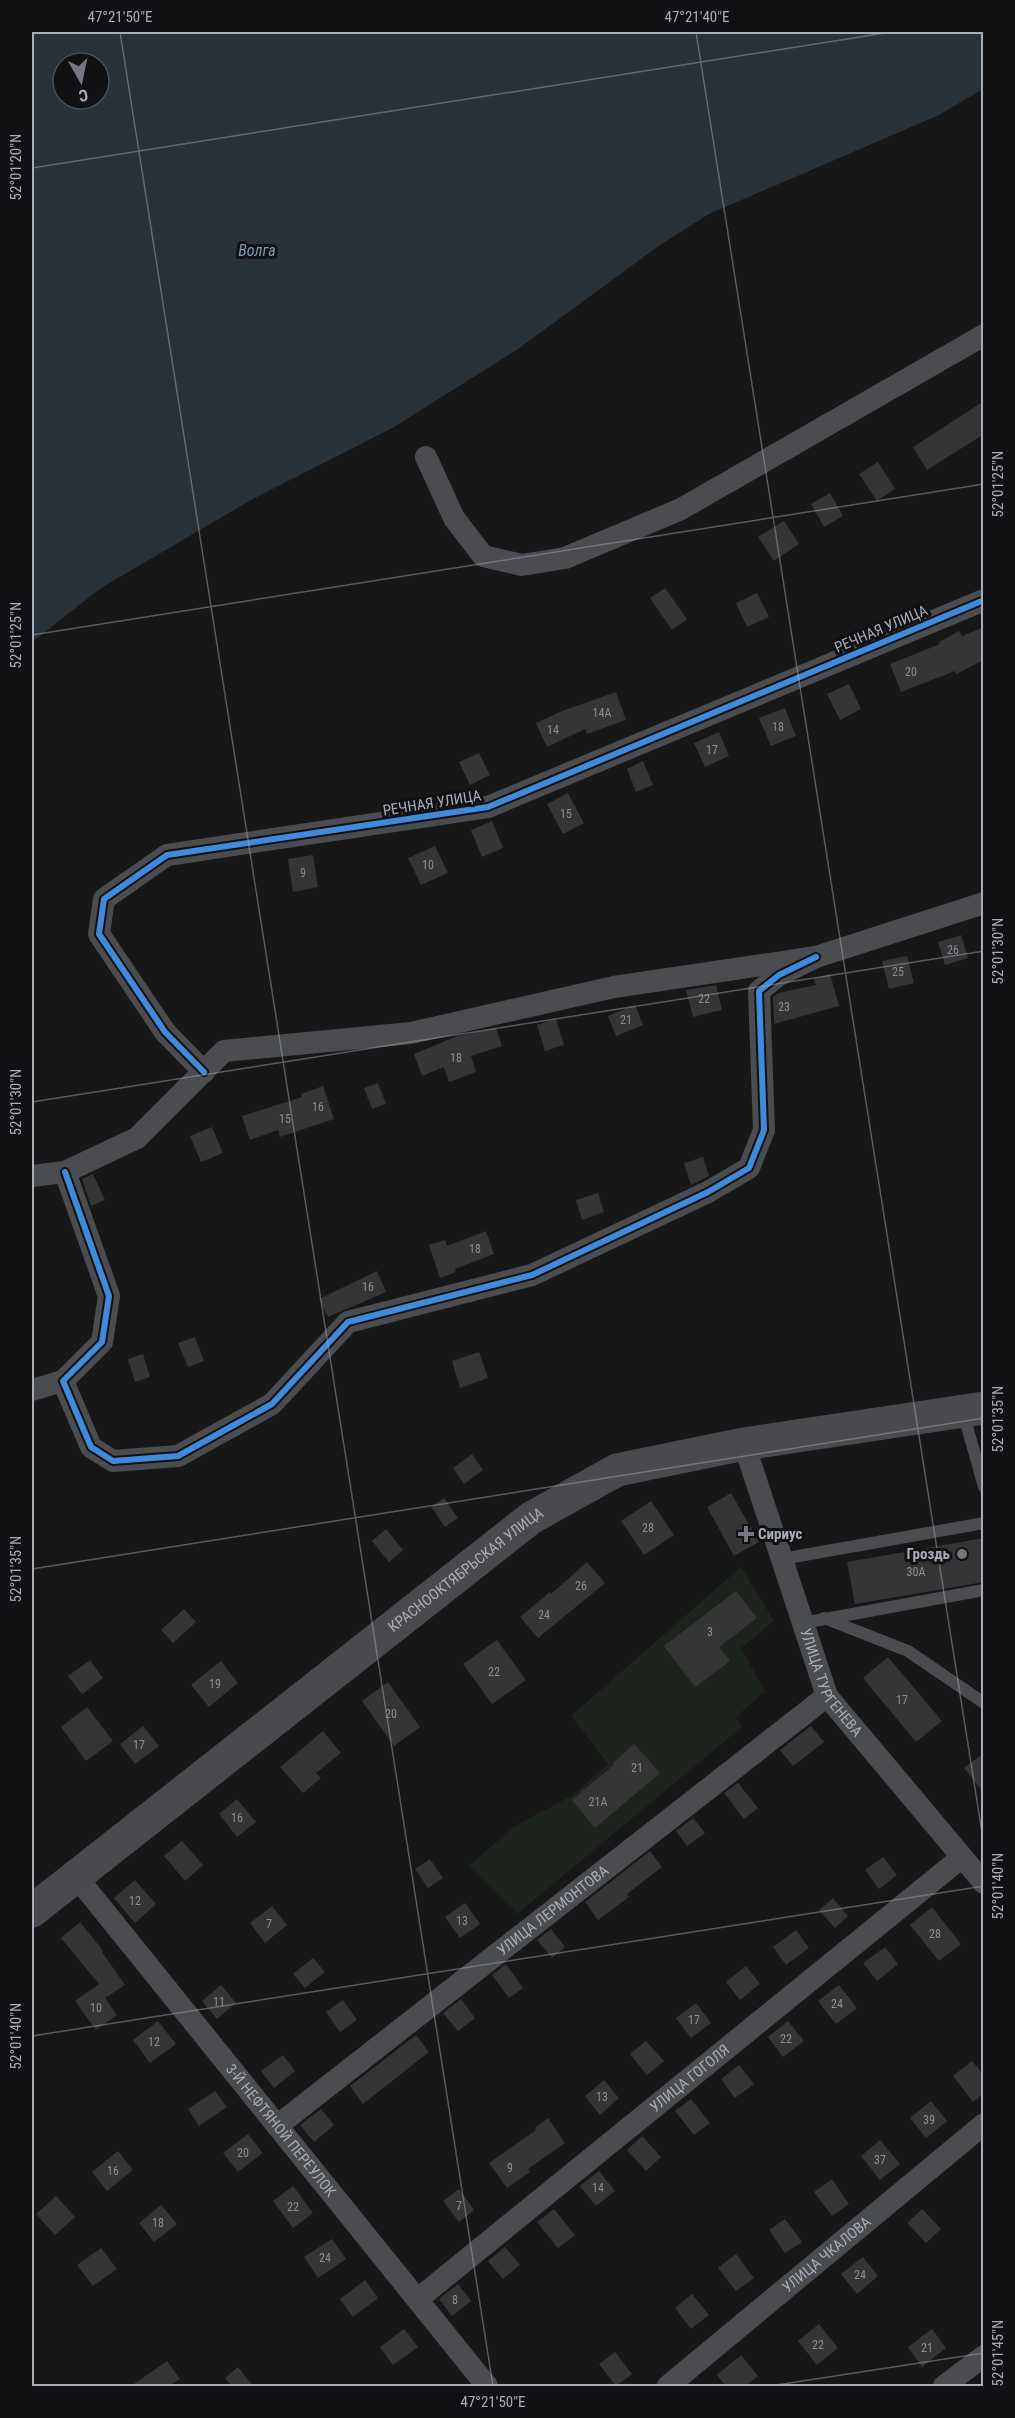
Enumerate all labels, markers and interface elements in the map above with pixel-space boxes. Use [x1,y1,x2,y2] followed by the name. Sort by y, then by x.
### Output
[88,8,152,26] text: 47°21'50"E
[665,8,729,26] text: 47°21'40"E
[51,51,111,111] north arrow
[77,85,89,105] text: С
[7,134,25,200] text: 52°01'20"N
[238,241,276,260] water label: Волга
[989,451,1007,517] text: 52°01'25"N
[832,601,931,657] street label: РЕЧНАЯ УЛИЦА
[7,602,25,668] text: 52°01'25"N
[905,665,917,679] house number: 20
[593,706,611,720] house number: 14А
[772,720,784,734] house number: 18
[547,723,559,737] house number: 14
[706,743,718,757] house number: 17
[381,786,483,820] street label: РЕЧНАЯ УЛИЦА
[560,807,572,821] house number: 15
[422,858,434,872] house number: 10
[300,866,306,880] house number: 9
[989,918,1007,984] text: 52°01'30"N
[947,943,959,957] house number: 26
[892,965,904,979] house number: 25
[698,992,710,1006] house number: 22
[778,1000,790,1014] house number: 23
[620,1013,632,1027] house number: 21
[450,1051,462,1065] house number: 18
[7,1069,25,1135] text: 52°01'30"N
[312,1100,324,1114] house number: 16
[279,1112,291,1126] house number: 15
[469,1242,481,1256] house number: 18
[362,1280,374,1294] house number: 16
[989,1386,1007,1452] text: 52°01'35"N
[385,1504,547,1636] street label: КРАСНООКТЯБРЬСКАЯ УЛИЦА
[642,1521,654,1535] house number: 28
[758,1525,803,1543] place label: Сириус
[739,1527,753,1541] marker: Сириус
[7,1536,25,1602] text: 52°01'35"N
[907,1545,951,1563] place label: Гроздь
[955,1547,969,1561] marker: Гроздь
[907,1565,925,1579] house number: 30А
[575,1579,587,1593] house number: 26
[538,1608,550,1622] house number: 24
[707,1625,713,1639] house number: 3
[796,1626,866,1740] street label: УЛИЦА ТУРГЕНЕВА
[488,1665,500,1679] house number: 22
[209,1677,221,1691] house number: 19
[896,1693,908,1707] house number: 17
[385,1707,397,1721] house number: 20
[133,1738,145,1752] house number: 17
[631,1761,643,1775] house number: 21
[589,1795,607,1809] house number: 21А
[231,1811,243,1825] house number: 16
[989,1853,1007,1919] text: 52°01'40"N
[494,1861,612,1959] street label: УЛИЦА ЛЕРМОНТОВА
[129,1894,141,1908] house number: 12
[456,1914,468,1928] house number: 13
[266,1917,272,1931] house number: 7
[929,1927,941,1941] house number: 28
[213,1995,225,2009] house number: 11
[831,1997,843,2011] house number: 24
[90,2001,102,2015] house number: 10
[7,2003,25,2069] text: 52°01'40"N
[688,2013,700,2027] house number: 17
[780,2032,792,2046] house number: 22
[148,2035,160,2049] house number: 12
[646,2041,733,2116] street label: УЛИЦА ГОГОЛЯ
[222,2060,340,2201] street label: 3-Й НЕФТЯНОЙ ПЕРЕУЛОК
[596,2090,608,2104] house number: 13
[923,2113,935,2127] house number: 39
[237,2146,249,2160] house number: 20
[874,2153,886,2167] house number: 37
[507,2161,513,2175] house number: 9
[107,2164,119,2178] house number: 16
[592,2181,604,2195] house number: 14
[456,2199,462,2213] house number: 7
[287,2200,299,2214] house number: 22
[779,2212,875,2296] street label: УЛИЦА ЧКАЛОВА
[152,2216,164,2230] house number: 18
[319,2251,331,2265] house number: 24
[854,2268,866,2282] house number: 24
[452,2293,458,2307] house number: 8
[989,2320,1007,2386] text: 52°01'45"N
[812,2338,824,2352] house number: 22
[921,2341,933,2355] house number: 21
[461,2393,525,2411] text: 47°21'50"E

